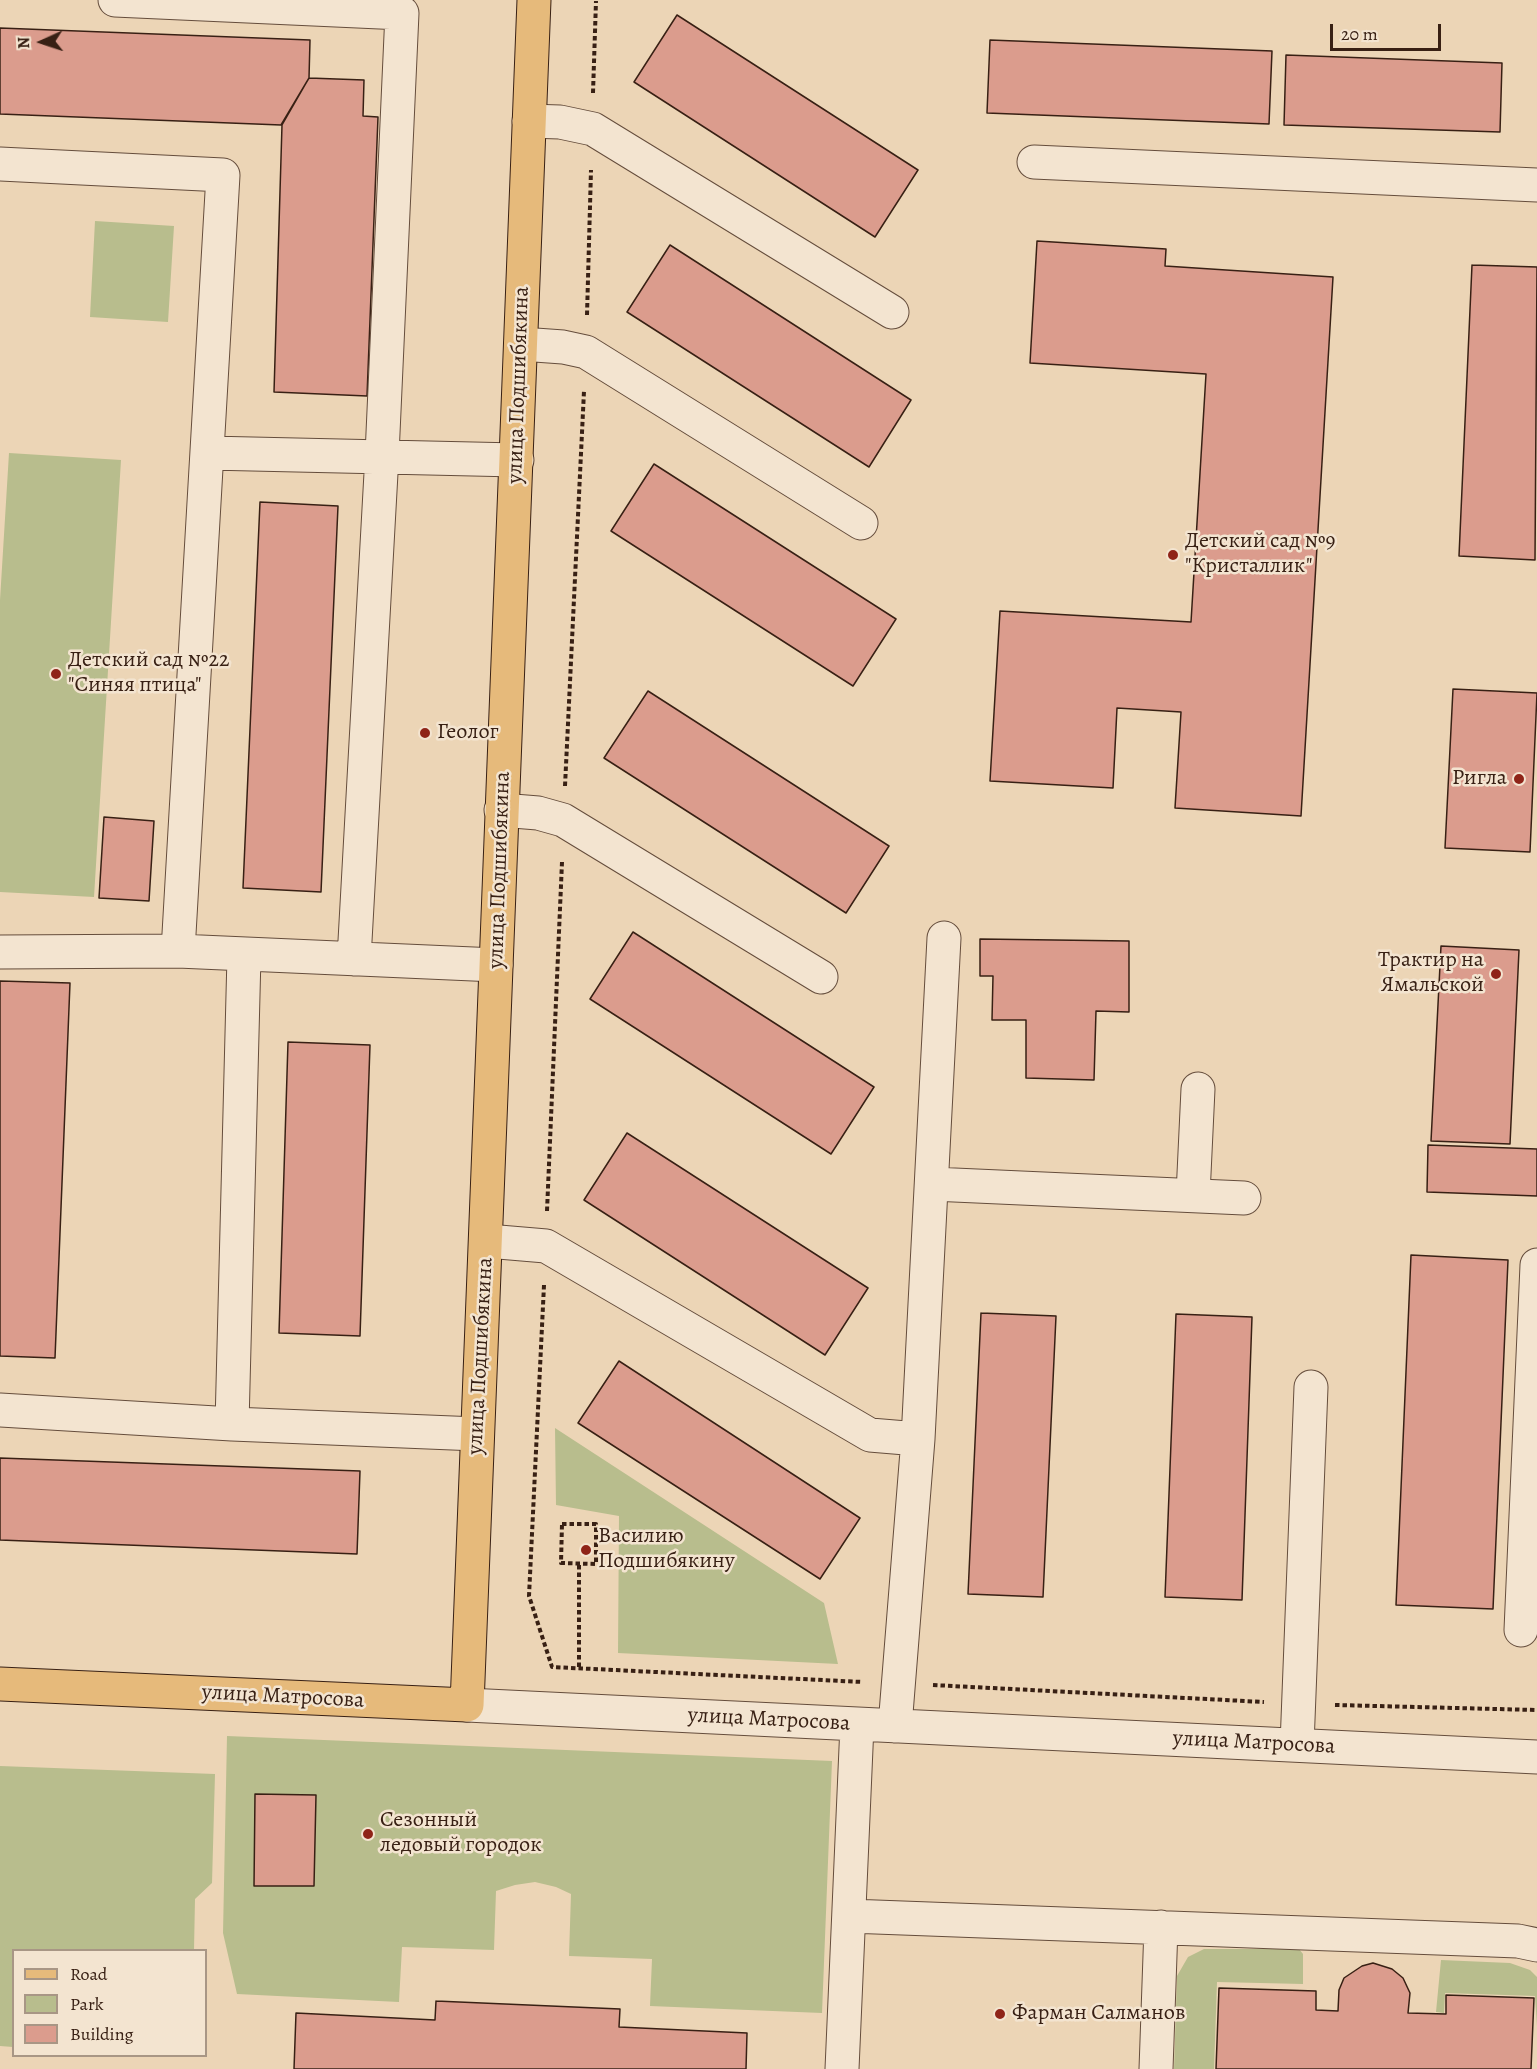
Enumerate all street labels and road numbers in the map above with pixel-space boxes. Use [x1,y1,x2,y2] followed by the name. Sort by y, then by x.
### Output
[502,286,536,484] street label: улица Подшибякина
[483,771,517,969] street label: улица Подшибякина
[463,1257,499,1455] street label: улица Подшибякина
[201,1680,365,1714] street label: улица Матросова
[687,1703,851,1737] street label: улица Матросова
[1172,1726,1336,1760] street label: улица Матросова

